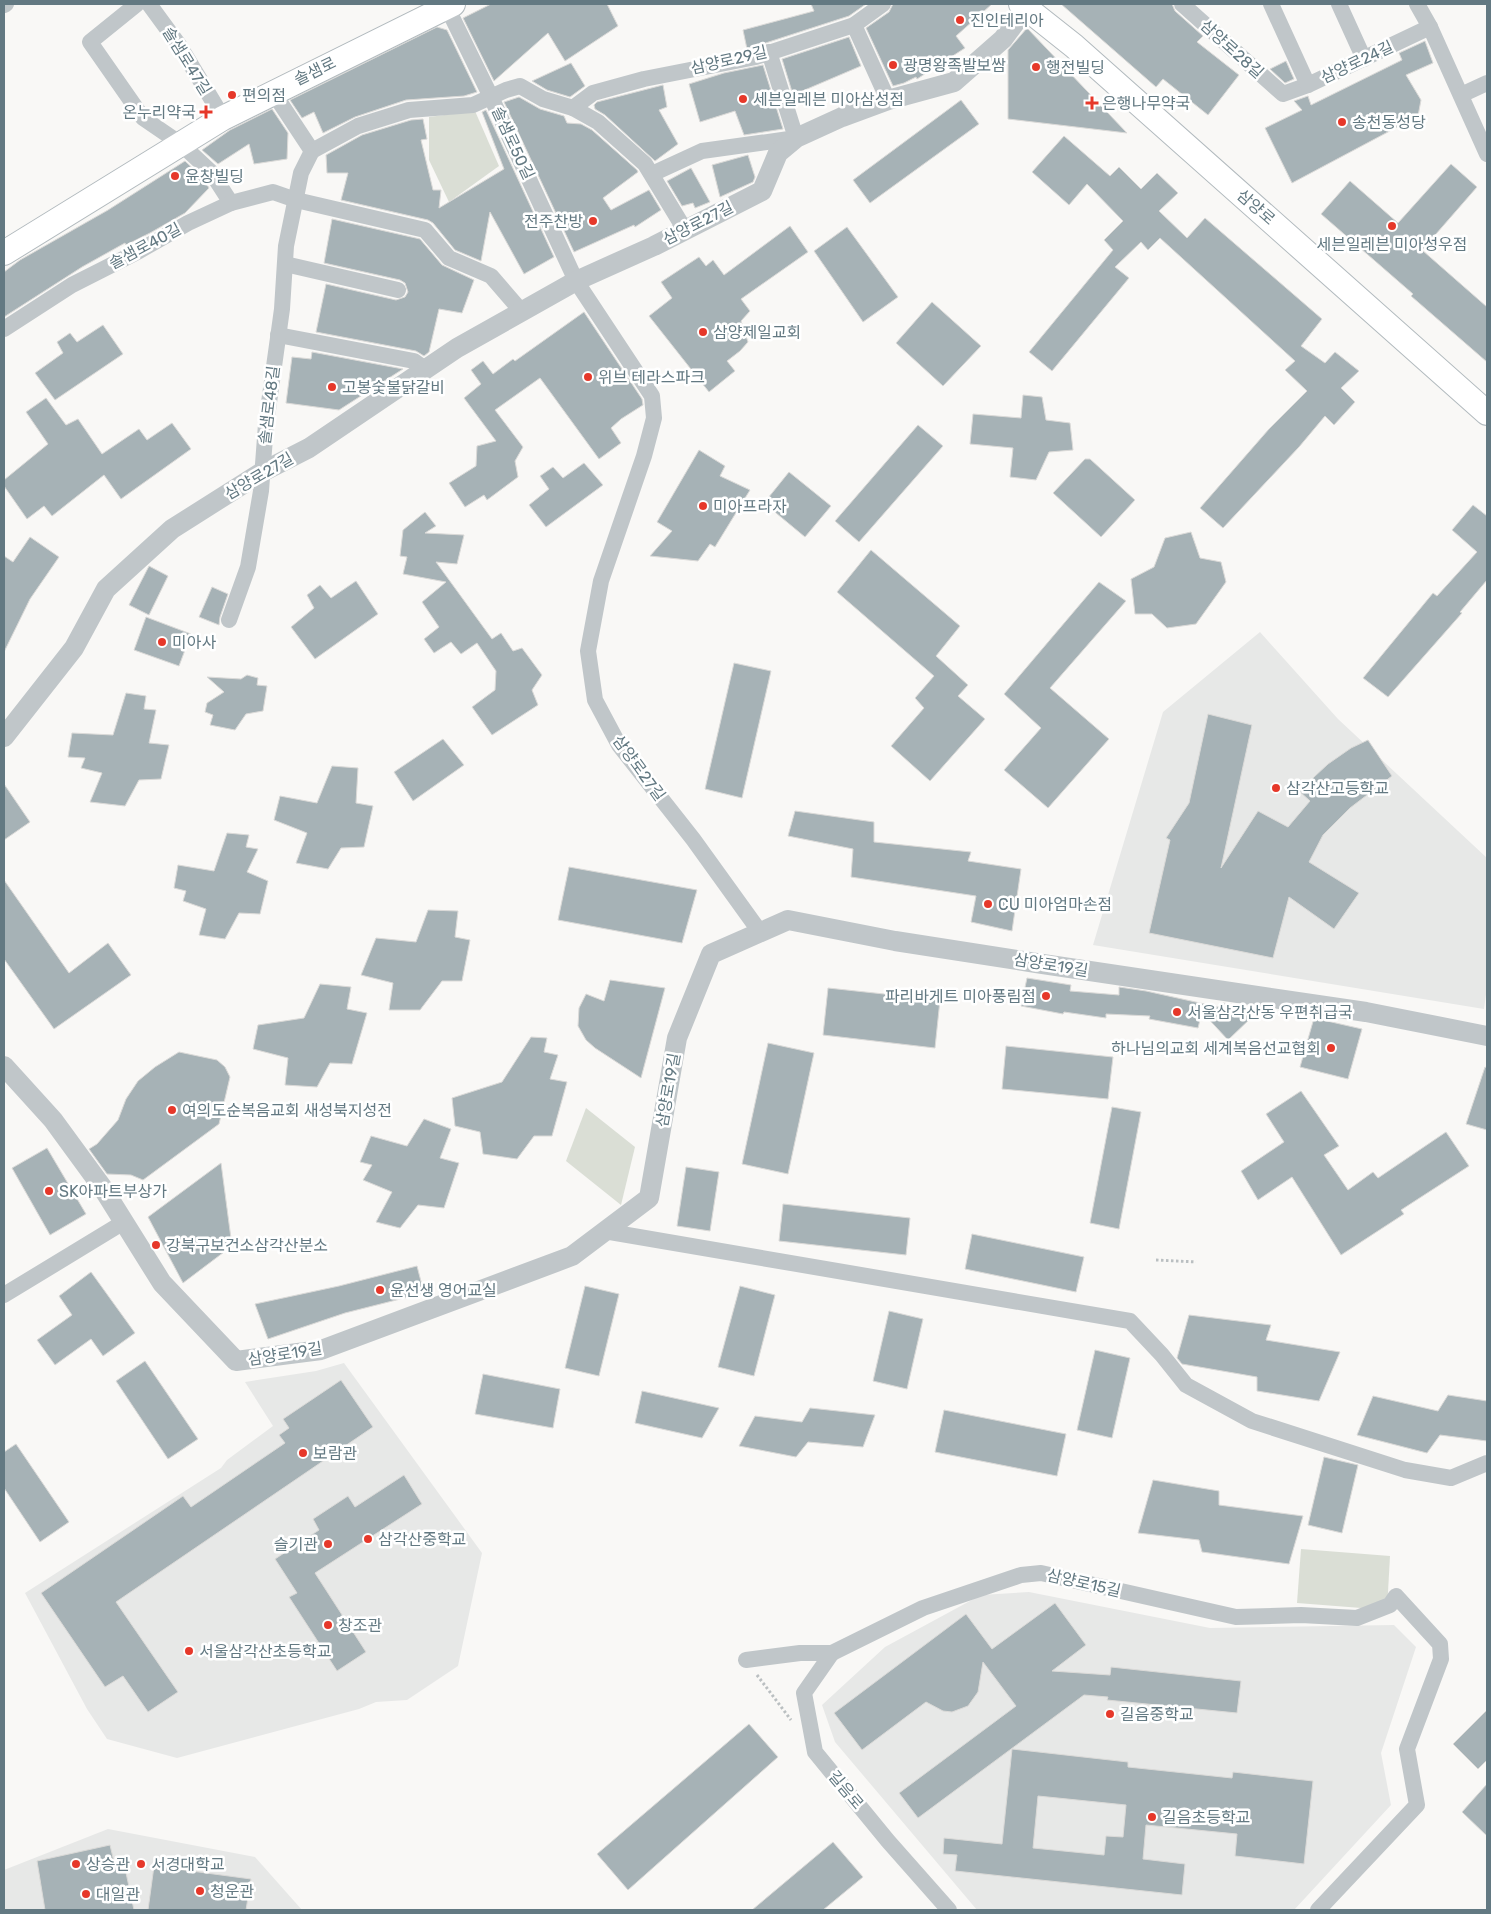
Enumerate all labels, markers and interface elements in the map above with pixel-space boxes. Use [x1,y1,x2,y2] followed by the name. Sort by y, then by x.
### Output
[970,11,1044,30] place label: 진인테리아
[954,14,966,26] marker: 진인테리아
[1196,16,1268,82] street label: 삼양로28길
[159,23,215,99] street label: 솔샘로47길
[1318,37,1396,87] street label: 삼양로24길
[689,42,769,78] street label: 삼양로29길
[291,53,339,89] street label: 솔샘로
[903,56,1006,75] place label: 광명왕족발보쌈
[1046,58,1105,77] place label: 행전빌딩
[887,59,899,71] marker: 광명왕족발보쌈
[1030,61,1042,73] marker: 행전빌딩
[242,86,286,105] place label: 편의점
[226,89,238,101] marker: 편의점
[753,90,904,109] place label: 세븐일레븐 미아삼성점
[737,93,749,105] marker: 세븐일레븐 미아삼성점
[1102,94,1190,113] place label: 은행나무약국
[1086,97,1098,109] marker: 은행나무약국
[122,103,196,122] place label: 온누리약국
[488,103,538,183] street label: 솔샘로50길
[200,106,212,118] marker: 온누리약국
[1352,113,1426,132] place label: 송천동성당
[1336,116,1348,128] marker: 송천동성당
[185,167,244,186] place label: 윤창빌딩
[169,170,181,182] marker: 윤창빌딩
[1233,185,1279,229] street label: 삼양로
[660,197,736,249] street label: 삼양로27길
[524,212,583,231] place label: 전주찬방
[587,215,599,227] marker: 전주찬방
[106,219,184,273] street label: 솔샘로40길
[1386,220,1398,232] marker: 세븐일레븐 미아성우점
[1316,235,1468,254] place label: 세븐일레븐 미아성우점
[713,323,801,342] place label: 삼양제일교회
[697,326,709,338] marker: 삼양제일교회
[255,365,283,445] street label: 솔샘로48길
[598,368,705,387] place label: 위브 테라스파크
[582,371,594,383] marker: 위브 테라스파크
[342,378,445,397] place label: 고봉숯불닭갈비
[326,381,338,393] marker: 고봉숯불닭갈비
[221,449,297,503] street label: 삼양로27길
[713,497,787,516] place label: 미아프라자
[697,500,709,512] marker: 미아프라자
[172,633,216,652] place label: 미아사
[156,636,168,648] marker: 미아사
[609,731,669,805] street label: 삼양로27길
[1286,779,1389,798] place label: 삼각산고등학교
[1270,782,1282,794] marker: 삼각산고등학교
[998,895,1112,914] place label: CU 미아엄마손점
[982,898,994,910] marker: CU 미아엄마손점
[1012,950,1090,980] street label: 삼양로19길
[885,987,1036,1006] place label: 파리바게트 미아풍림점
[1040,990,1052,1002] marker: 파리바게트 미아풍림점
[1187,1003,1353,1022] place label: 서울삼각산동 우편취급국
[1171,1006,1183,1018] marker: 서울삼각산동 우편취급국
[1111,1039,1321,1058] place label: 하나님의교회 세계복음선교협회
[1325,1042,1337,1054] marker: 하나님의교회 세계복음선교협회
[652,1051,684,1129] street label: 삼양로19길
[182,1101,392,1120] place label: 여의도순복음교회 새성북지성전
[166,1104,178,1116] marker: 여의도순복음교회 새성북지성전
[59,1182,167,1201] place label: SK아파트부상가
[43,1185,55,1197] marker: SK아파트부상가
[166,1236,328,1255] place label: 강북구보건소삼각산분소
[150,1239,162,1251] marker: 강북구보건소삼각산분소
[390,1281,497,1300] place label: 윤선생 영어교실
[374,1284,386,1296] marker: 윤선생 영어교실
[246,1339,324,1369] street label: 삼양로19길
[313,1444,357,1463] place label: 보람관
[297,1447,309,1459] marker: 보람관
[378,1530,466,1549] place label: 삼각산중학교
[362,1533,374,1545] marker: 삼각산중학교
[274,1535,318,1554] place label: 슬기관
[322,1538,334,1550] marker: 슬기관
[1045,1565,1123,1601] street label: 삼양로15길
[338,1616,382,1635] place label: 창조관
[322,1619,334,1631] marker: 창조관
[199,1642,331,1661] place label: 서울삼각산초등학교
[183,1645,195,1657] marker: 서울삼각산초등학교
[1120,1705,1194,1724] place label: 길음중학교
[1104,1708,1116,1720] marker: 길음중학교
[825,1767,868,1813] street label: 길음로
[1162,1808,1250,1827] place label: 길음초등학교
[1146,1811,1158,1823] marker: 길음초등학교
[86,1855,130,1874] place label: 상승관
[151,1855,225,1874] place label: 서경대학교
[70,1858,82,1870] marker: 상승관
[135,1858,147,1870] marker: 서경대학교
[210,1882,254,1901] place label: 청운관
[96,1885,140,1904] place label: 대일관
[194,1885,206,1897] marker: 청운관
[80,1888,92,1900] marker: 대일관

